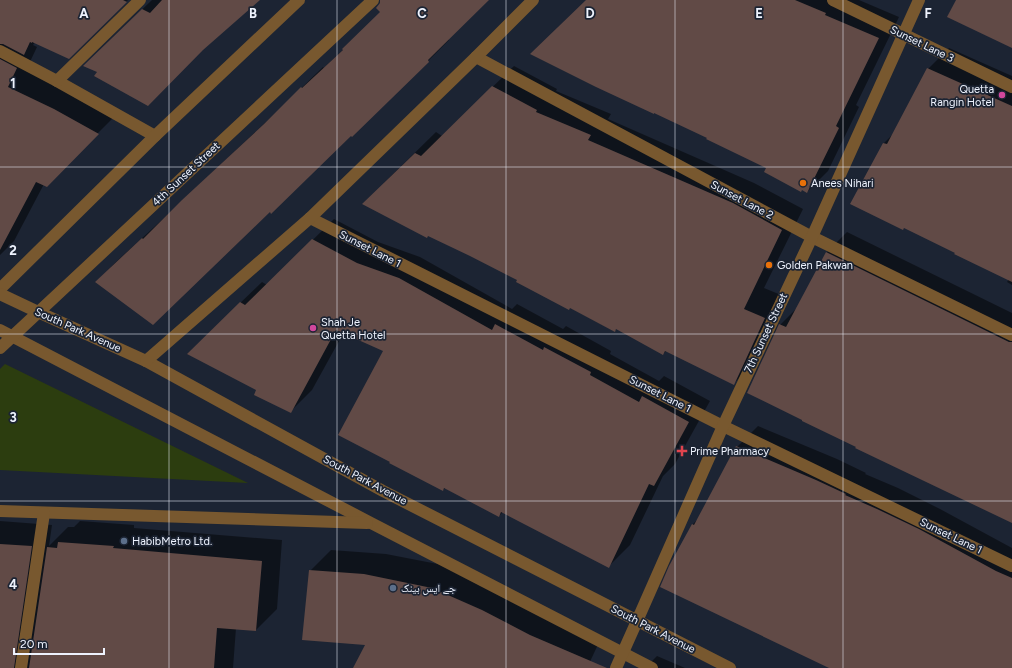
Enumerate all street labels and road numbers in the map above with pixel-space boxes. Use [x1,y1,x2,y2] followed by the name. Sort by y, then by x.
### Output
[888,23,956,65] street label: Sunset Lane 3
[150,139,222,209] street label: 4th Sunset Street
[708,178,776,222] street label: Sunset Lane 2
[337,228,403,270] street label: Sunset Lane 1
[742,291,790,375] street label: 7th Sunset Street
[33,305,123,355] street label: South Park Avenue
[627,373,693,415] street label: Sunset Lane 1
[321,452,409,508] street label: South Park Avenue
[918,515,984,557] street label: Sunset Lane 1
[609,602,697,656] street label: South Park Avenue

